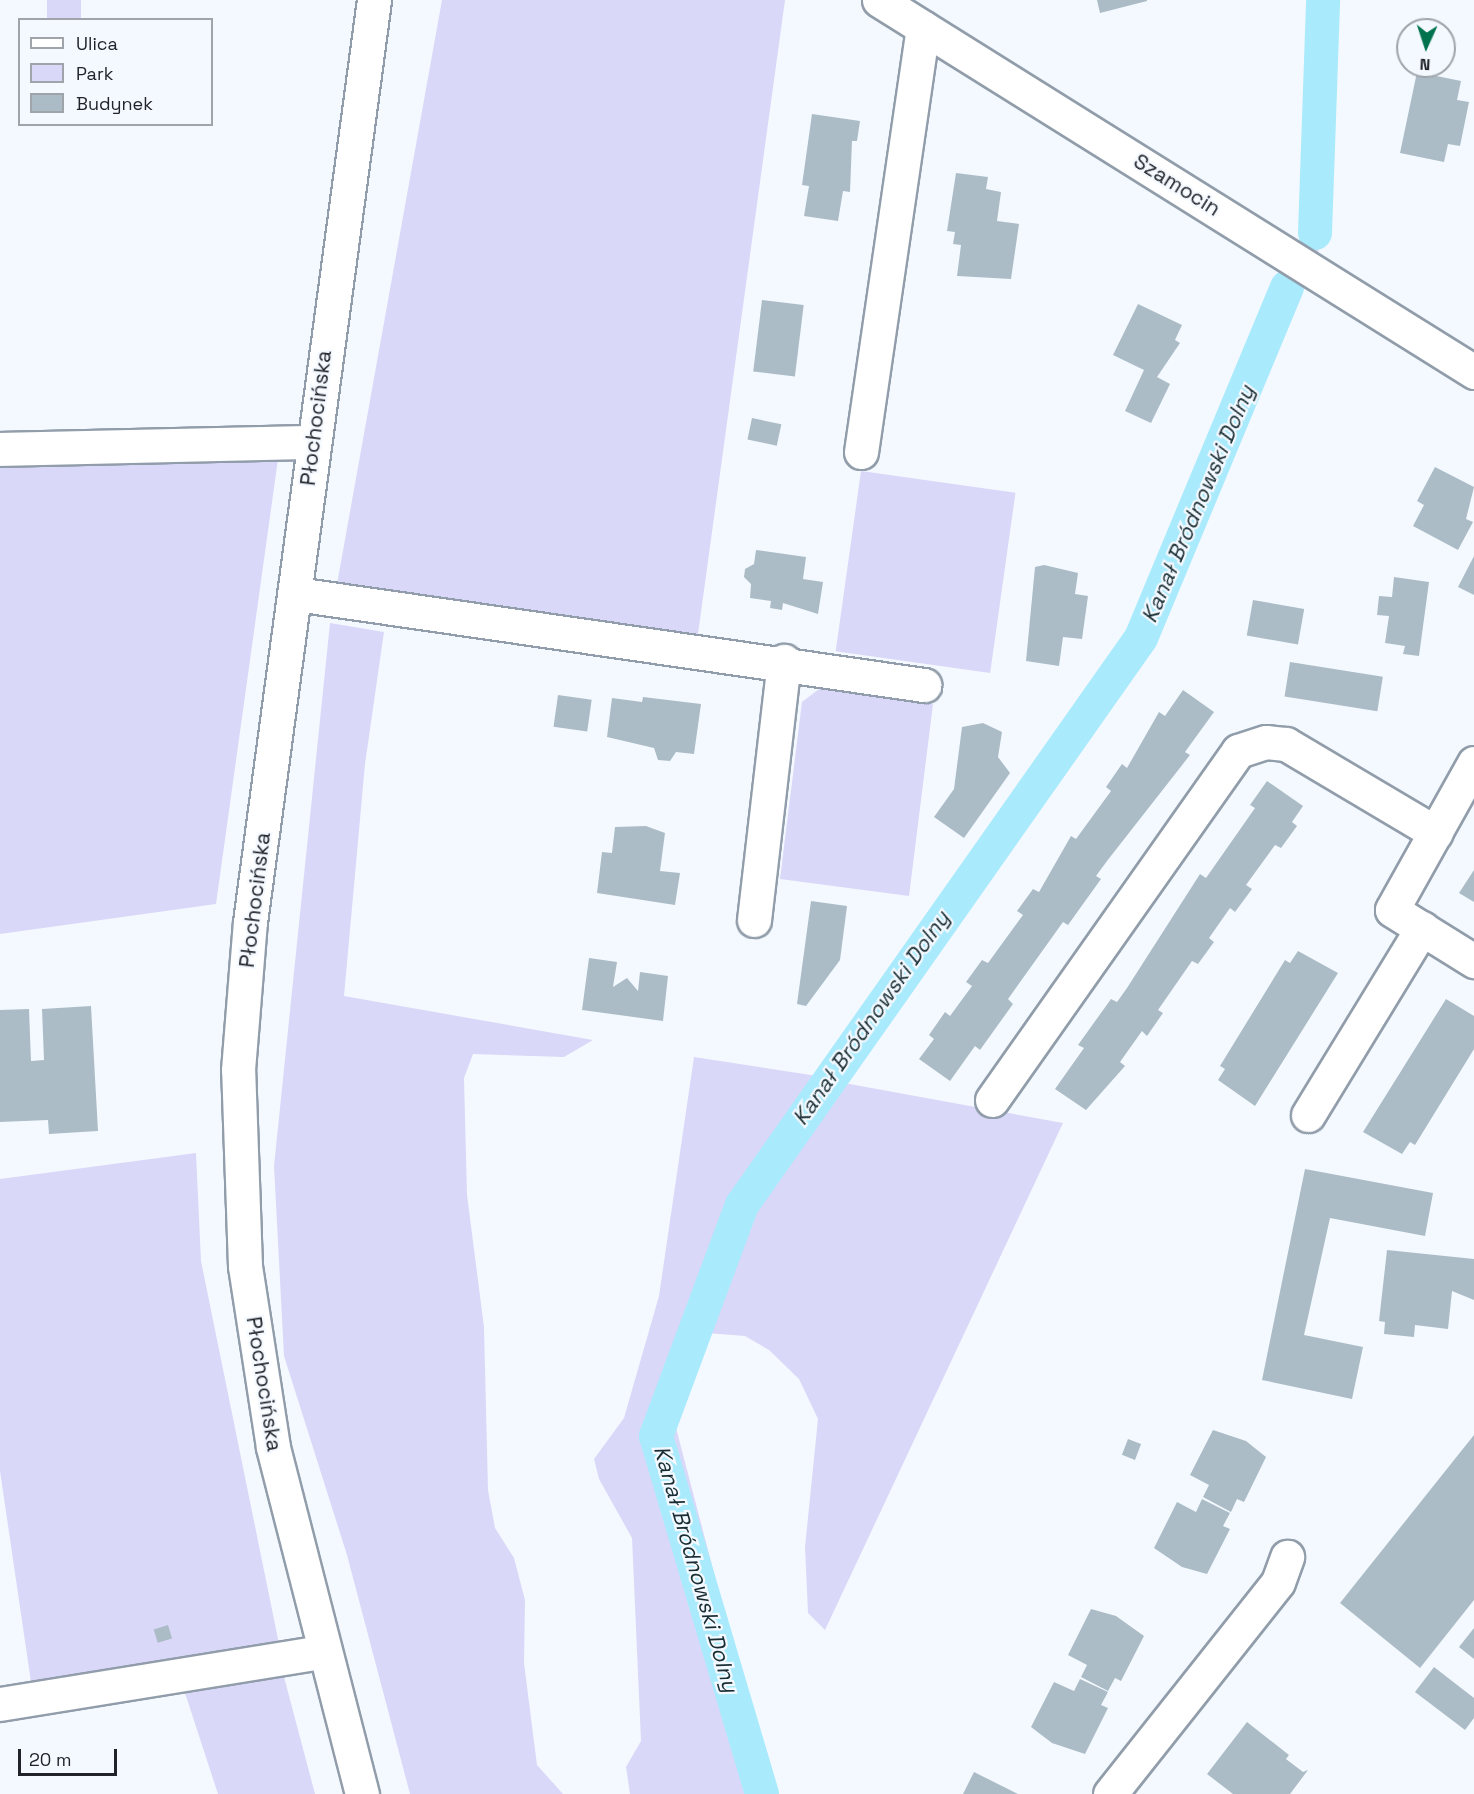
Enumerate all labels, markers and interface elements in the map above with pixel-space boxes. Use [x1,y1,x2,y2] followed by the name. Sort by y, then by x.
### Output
[18,18,213,126] legend
[1396,18,1456,78] north arrow
[76,32,118,55] text: Ulica
[1419,54,1431,75] text: N
[76,62,113,85] text: Park
[76,92,153,115] text: Budynek
[1129,148,1225,222] street label: Szamocin
[295,349,337,487] street label: Płochocińska
[1136,381,1260,627] water label: Kanał Bródnowski Dolny
[234,831,276,969] street label: Płochocińska
[787,906,955,1130] water label: Kanał Bródnowski Dolny
[241,1315,287,1453] street label: Płochocińska
[648,1443,744,1695] water label: Kanał Bródnowski Dolny
[21,1737,120,1775] scale bar
[29,1748,72,1771] text: 20 m

